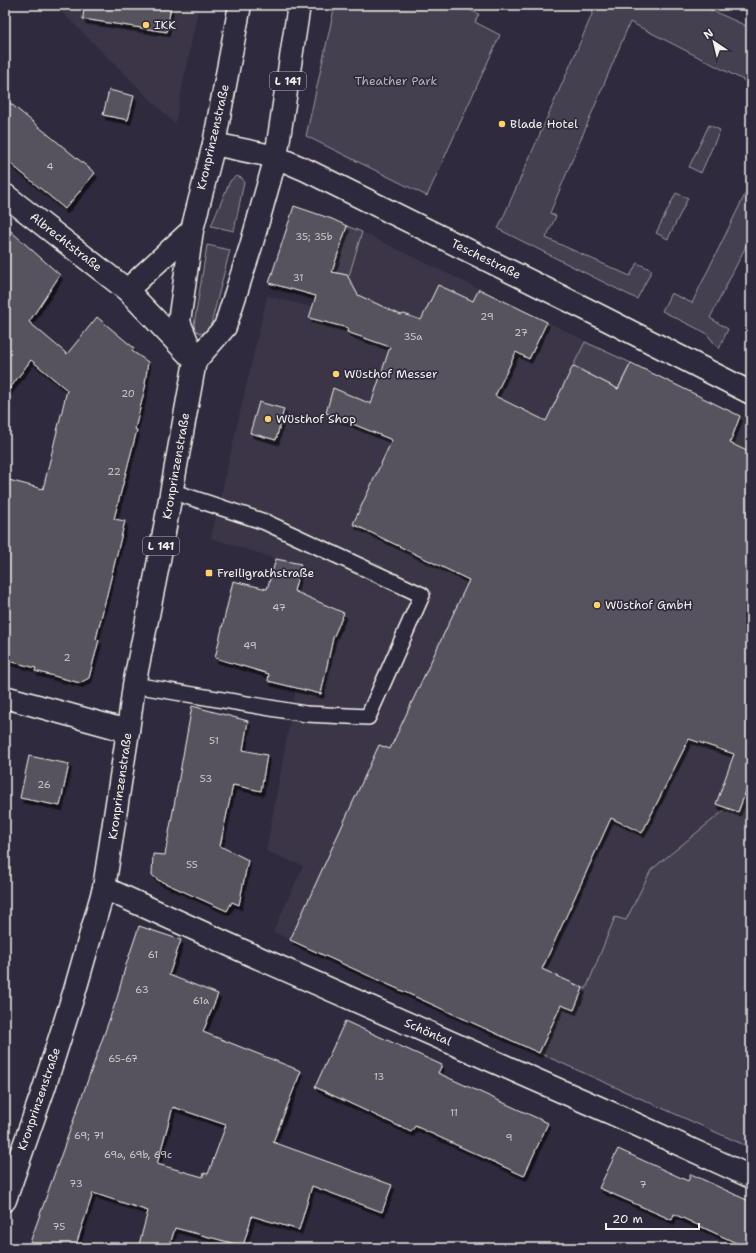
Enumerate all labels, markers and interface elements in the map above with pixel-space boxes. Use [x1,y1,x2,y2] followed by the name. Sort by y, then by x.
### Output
[154,17,176,33] place label: IKK
[141,20,151,30] marker: IKK
[694,22,734,62] north arrow
[701,25,717,43] text: N
[270,72,306,90] road number: L 141
[355,73,437,89] park label: Theather Park
[193,82,233,191] street label: Kronprinzenstraße
[510,116,578,132] place label: Blade Hotel
[497,119,507,129] marker: Blade Hotel
[47,160,54,173] house number: 4
[27,209,105,275] street label: Albrechtstraße
[295,230,333,243] house number: 35; 35b
[448,235,524,283] street label: Teschestraße
[293,271,303,284] house number: 31
[480,310,494,323] house number: 29
[514,326,528,339] house number: 27
[403,330,423,343] house number: 35a
[344,366,438,382] place label: Wüsthof Messer
[331,369,341,379] marker: Wüsthof Messer
[121,387,135,400] house number: 20
[159,411,193,520] street label: Kronprinzenstraße
[276,411,356,427] place label: Wüsthof Shop
[263,414,273,424] marker: Wüsthof Shop
[107,465,121,478] house number: 22
[143,537,179,555] road number: L 141
[217,565,315,581] place label: Freiligrathstraße
[204,568,214,578] marker: Freiligrathstraße
[605,597,692,613] place label: Wüsthof GmbH
[592,600,602,610] marker: Wüsthof GmbH
[272,601,286,614] house number: 47
[243,639,257,652] house number: 49
[64,651,71,664] house number: 2
[105,731,135,841] street label: Kronprinzenstraße
[209,734,219,747] house number: 51
[200,772,212,785] house number: 53
[37,778,51,791] house number: 26
[186,858,198,871] house number: 55
[148,948,158,961] house number: 61
[135,983,149,996] house number: 63
[193,994,210,1007] house number: 61a
[402,1015,454,1050] street label: Schöntal
[14,1045,64,1153] street label: Kronprinzenstraße
[108,1052,138,1065] house number: 65-67
[374,1070,384,1083] house number: 13
[450,1106,458,1119] house number: 11
[74,1129,104,1142] house number: 69; 71
[506,1131,513,1144] house number: 9
[104,1148,172,1161] house number: 69a, 69b, 69c
[69,1177,83,1190] house number: 73
[640,1178,647,1191] house number: 7
[606,1205,699,1231] scale bar
[612,1211,643,1227] text: 20 m
[53,1220,65,1233] house number: 75

